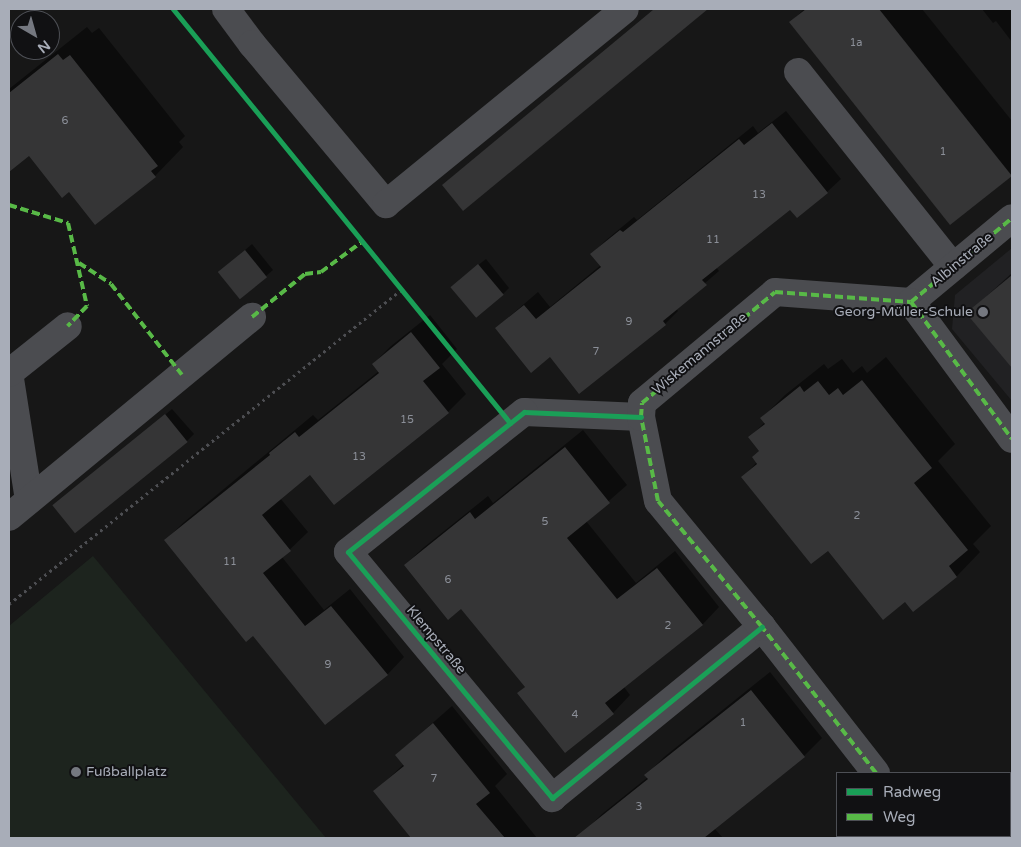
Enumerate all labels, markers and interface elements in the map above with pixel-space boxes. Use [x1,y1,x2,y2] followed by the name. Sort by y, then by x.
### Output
[10,10,60,60] north arrow
[34,36,54,57] text: N
[849,36,863,50] house number: 1a
[62,114,68,128] house number: 6
[940,145,946,159] house number: 1
[752,188,766,202] house number: 13
[927,229,997,291] street label: Albinstraße
[706,233,720,247] house number: 11
[834,304,973,320] place label: Georg-Müller-Schule
[977,306,989,318] marker: Georg-Müller-Schule
[649,309,751,399] street label: Wiskemannstraße
[626,315,632,329] house number: 9
[593,345,599,359] house number: 7
[400,413,414,427] house number: 15
[352,450,366,464] house number: 13
[854,509,860,523] house number: 2
[542,515,548,529] house number: 5
[223,555,237,569] house number: 11
[445,573,451,587] house number: 6
[403,602,469,678] street label: Klempstraße
[665,619,671,633] house number: 2
[325,658,331,672] house number: 9
[572,708,578,722] house number: 4
[740,716,746,730] house number: 1
[86,764,167,780] place label: Fußballplatz
[70,766,82,778] marker: Fußballplatz
[431,772,437,786] house number: 7
[836,772,1011,837] legend
[883,783,941,801] text: Radweg
[636,800,642,814] house number: 3
[883,808,915,826] text: Weg

